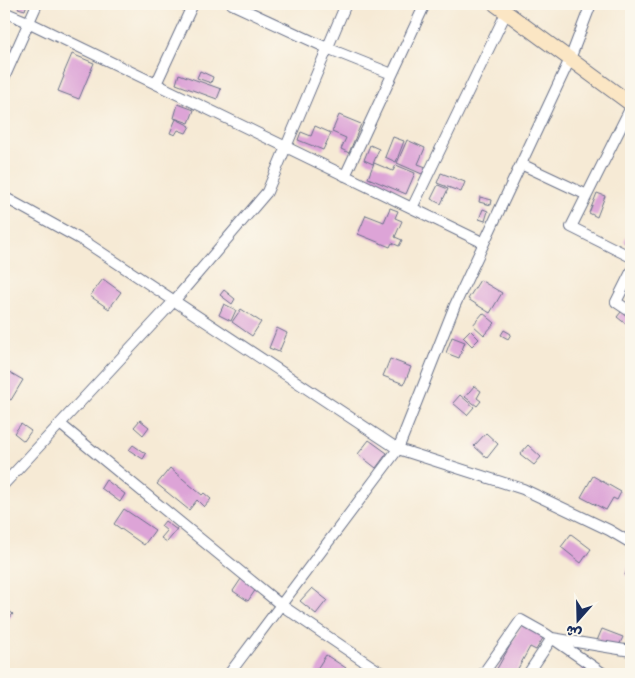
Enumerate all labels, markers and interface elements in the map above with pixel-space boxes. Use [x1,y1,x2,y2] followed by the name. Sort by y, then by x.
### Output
[552,596,602,646] north arrow
[564,620,584,642] text: ش

